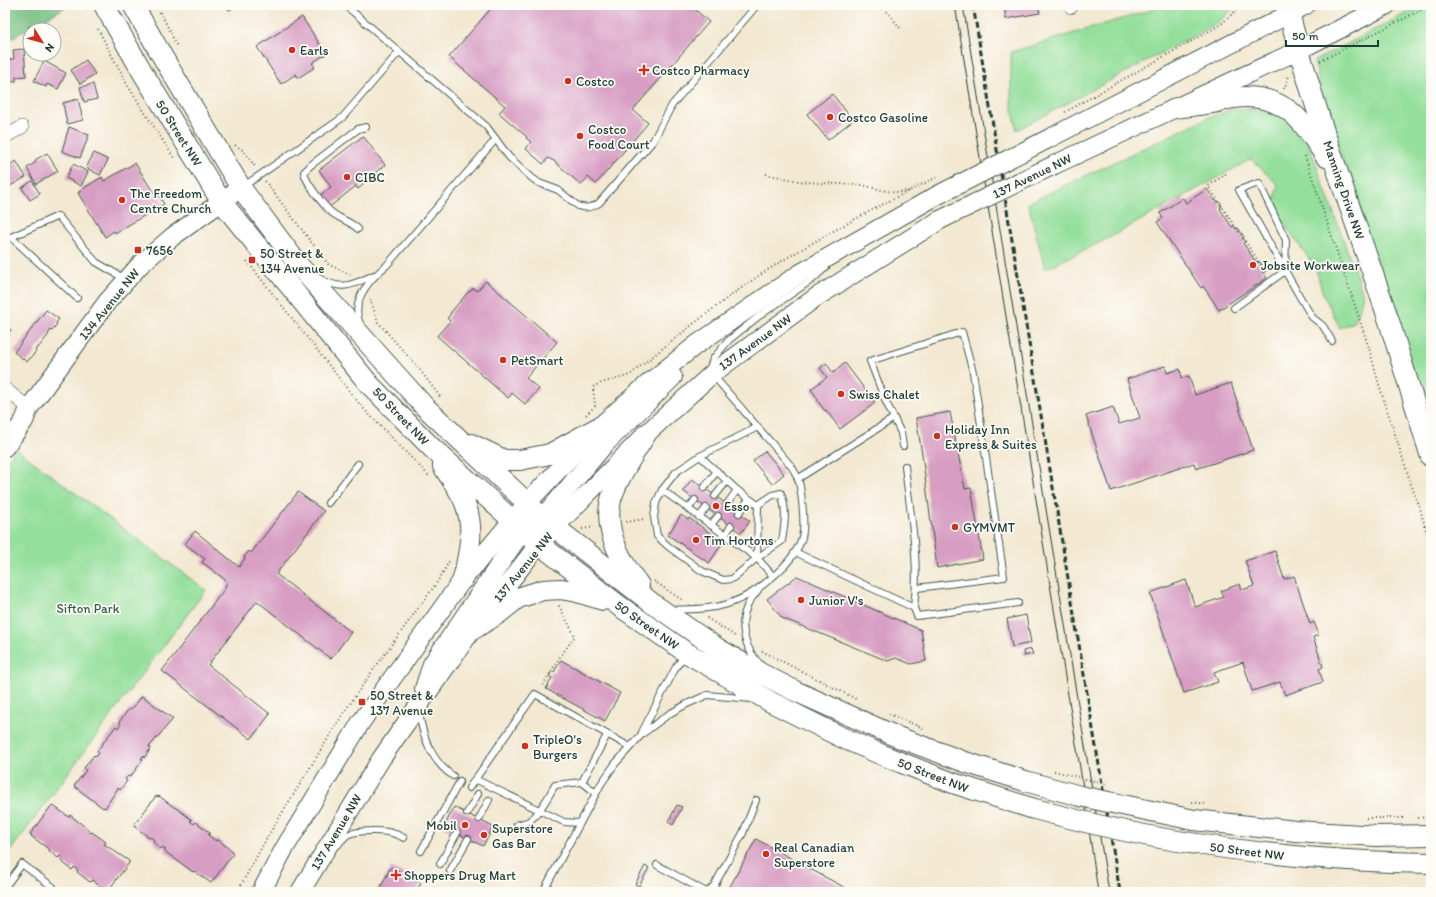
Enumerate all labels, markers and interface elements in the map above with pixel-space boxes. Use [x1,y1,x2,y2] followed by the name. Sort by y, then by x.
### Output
[22,22,62,62] north arrow
[1286,22,1378,48] scale bar
[1292,29,1318,43] text: 50 m
[42,41,57,55] text: N
[300,43,329,58] place label: Earls
[287,45,297,55] marker: Earls
[652,63,749,78] place label: Costco Pharmacy
[639,65,649,75] marker: Costco Pharmacy
[576,74,615,89] place label: Costco
[563,76,573,86] marker: Costco
[153,97,205,169] street label: 50 Street NW
[838,110,928,125] place label: Costco Gasoline
[825,112,835,122] marker: Costco Gasoline
[588,122,650,152] place label: Costco Food Court
[575,131,585,141] marker: Costco Food Court
[1320,139,1368,241] street label: Manning Drive NW
[990,150,1074,202] street label: 137 Avenue NW
[355,170,385,185] place label: CIBC
[342,172,352,182] marker: CIBC
[130,186,212,216] place label: The Freedom Centre Church
[117,195,127,205] marker: The Freedom Centre Church
[146,243,173,258] place label: 7656
[133,245,143,255] marker: 7656
[260,246,325,276] place label: 50 Street & 134 Avenue
[247,255,257,265] marker: 50 Street & 134 Avenue
[1261,258,1361,273] place label: Jobsite Workwear
[1248,260,1258,270] marker: Jobsite Workwear
[76,265,142,343] street label: 134 Avenue NW
[716,311,794,373] street label: 137 Avenue NW
[511,353,563,368] place label: PetSmart
[498,355,508,365] marker: PetSmart
[370,384,432,448] street label: 50 Street NW
[849,387,920,402] place label: Swiss Chalet
[836,389,846,399] marker: Swiss Chalet
[945,422,1037,452] place label: Holiday Inn Express & Suites
[932,431,942,441] marker: Holiday Inn Express & Suites
[724,499,750,514] place label: Esso
[711,501,721,511] marker: Esso
[963,520,1016,535] place label: GYMVMT
[950,522,960,532] marker: GYMVMT
[490,529,556,605] street label: 137 Avenue NW
[704,533,774,548] place label: Tim Hortons
[691,535,701,545] marker: Tim Hortons
[809,593,864,608] place label: Junior V's
[796,595,806,605] marker: Junior V's
[612,597,682,653] street label: 50 Street NW
[57,601,120,616] park label: Sifton Park
[370,688,434,718] place label: 50 Street & 137 Avenue
[357,697,367,707] marker: 50 Street & 137 Avenue
[533,732,582,762] place label: TripleO's Burgers
[520,741,530,751] marker: TripleO's Burgers
[895,755,971,795] street label: 50 Street NW
[307,791,365,873] street label: 137 Avenue NW
[426,818,457,833] place label: Mobil
[460,820,470,830] marker: Mobil
[492,821,553,851] place label: Superstore Gas Bar
[479,830,489,840] marker: Superstore Gas Bar
[1209,839,1285,863] street label: 50 Street NW
[774,840,855,870] place label: Real Canadian Superstore
[761,849,771,859] marker: Real Canadian Superstore
[404,868,516,883] place label: Shoppers Drug Mart
[391,870,401,880] marker: Shoppers Drug Mart

